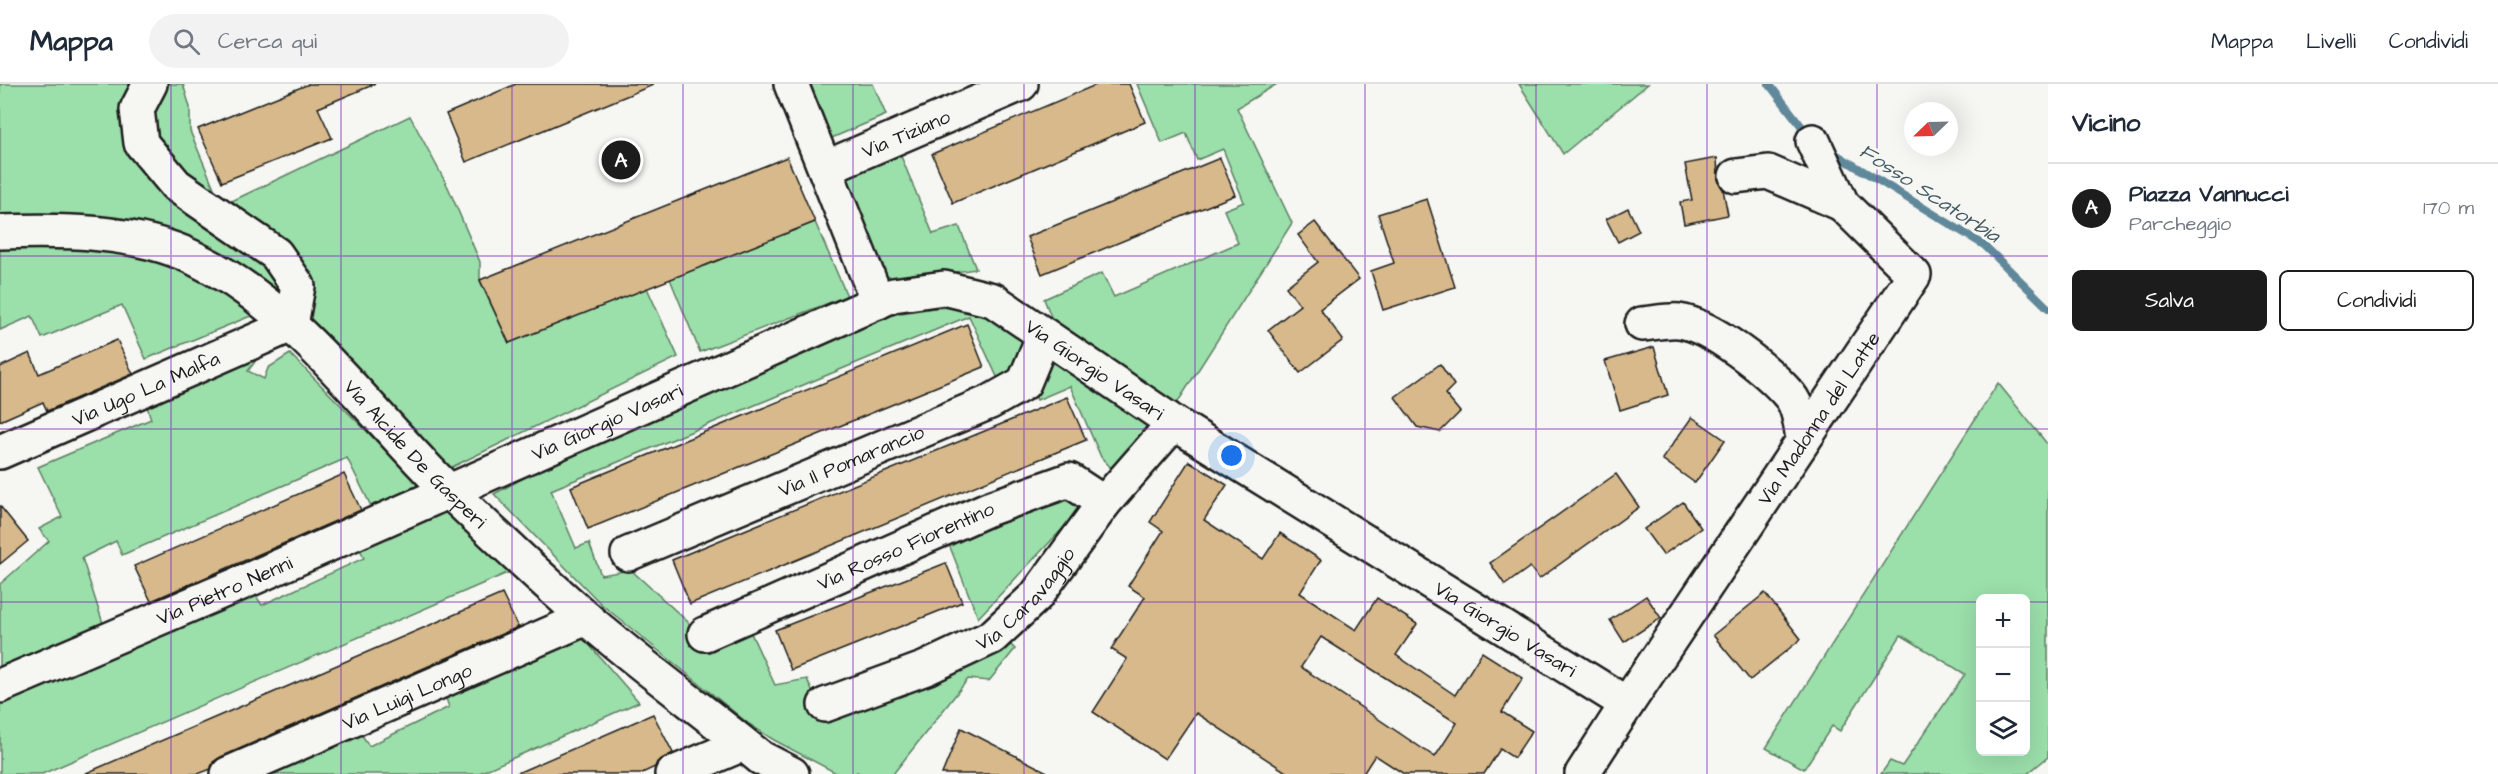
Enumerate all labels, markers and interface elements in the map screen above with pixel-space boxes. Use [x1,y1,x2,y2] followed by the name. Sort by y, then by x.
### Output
[149,14,569,68] search box
[30,22,113,61] text: Mappa
[170,25,203,58] icon: search
[218,26,317,57] text: Cerca qui
[2211,27,2273,56] text: Mappa
[2306,27,2356,56] text: Livelli
[2389,27,2468,56] text: Condividi
[1904,102,1958,156] north arrow
[858,103,955,166] street label: Via Tiziano
[2072,105,2140,141] text: Vicino
[1854,137,2007,251] water label: Fosso Scatorbia
[602,138,640,182] pin: A
[2129,179,2289,210] text: Piazza Vannucci
[2085,194,2098,222] text: A
[2423,194,2474,222] text: 170 m
[2129,210,2231,238] text: Parcheggio
[2072,270,2267,331] button: Salva
[2279,270,2474,331] button: Condividi
[1019,313,1169,427] street label: Via Giorgio Vasari
[1751,326,1887,511] street label: Via Madonna del Latte
[68,345,224,434] street label: Via Ugo La Malfa
[337,374,493,535] street label: Via Alcide De Gasperi
[527,377,687,468] street label: Via Giorgio Vasari
[774,418,929,504] street label: Via Il Pomarancio
[1217,441,1246,470] your location
[813,495,999,598] street label: Via Rosso Fiorentino
[971,542,1082,658] street label: Via Caravaggio
[153,549,297,633] street label: Via Pietro Nenni
[1429,575,1582,684] street label: Via Giorgio Vasari
[1976,594,2030,756] map controls
[1976,594,2030,648] button: +
[1976,648,2030,702] button: −
[338,656,476,738] street label: Via Luigi Longo
[1976,702,2030,756] button: layers

